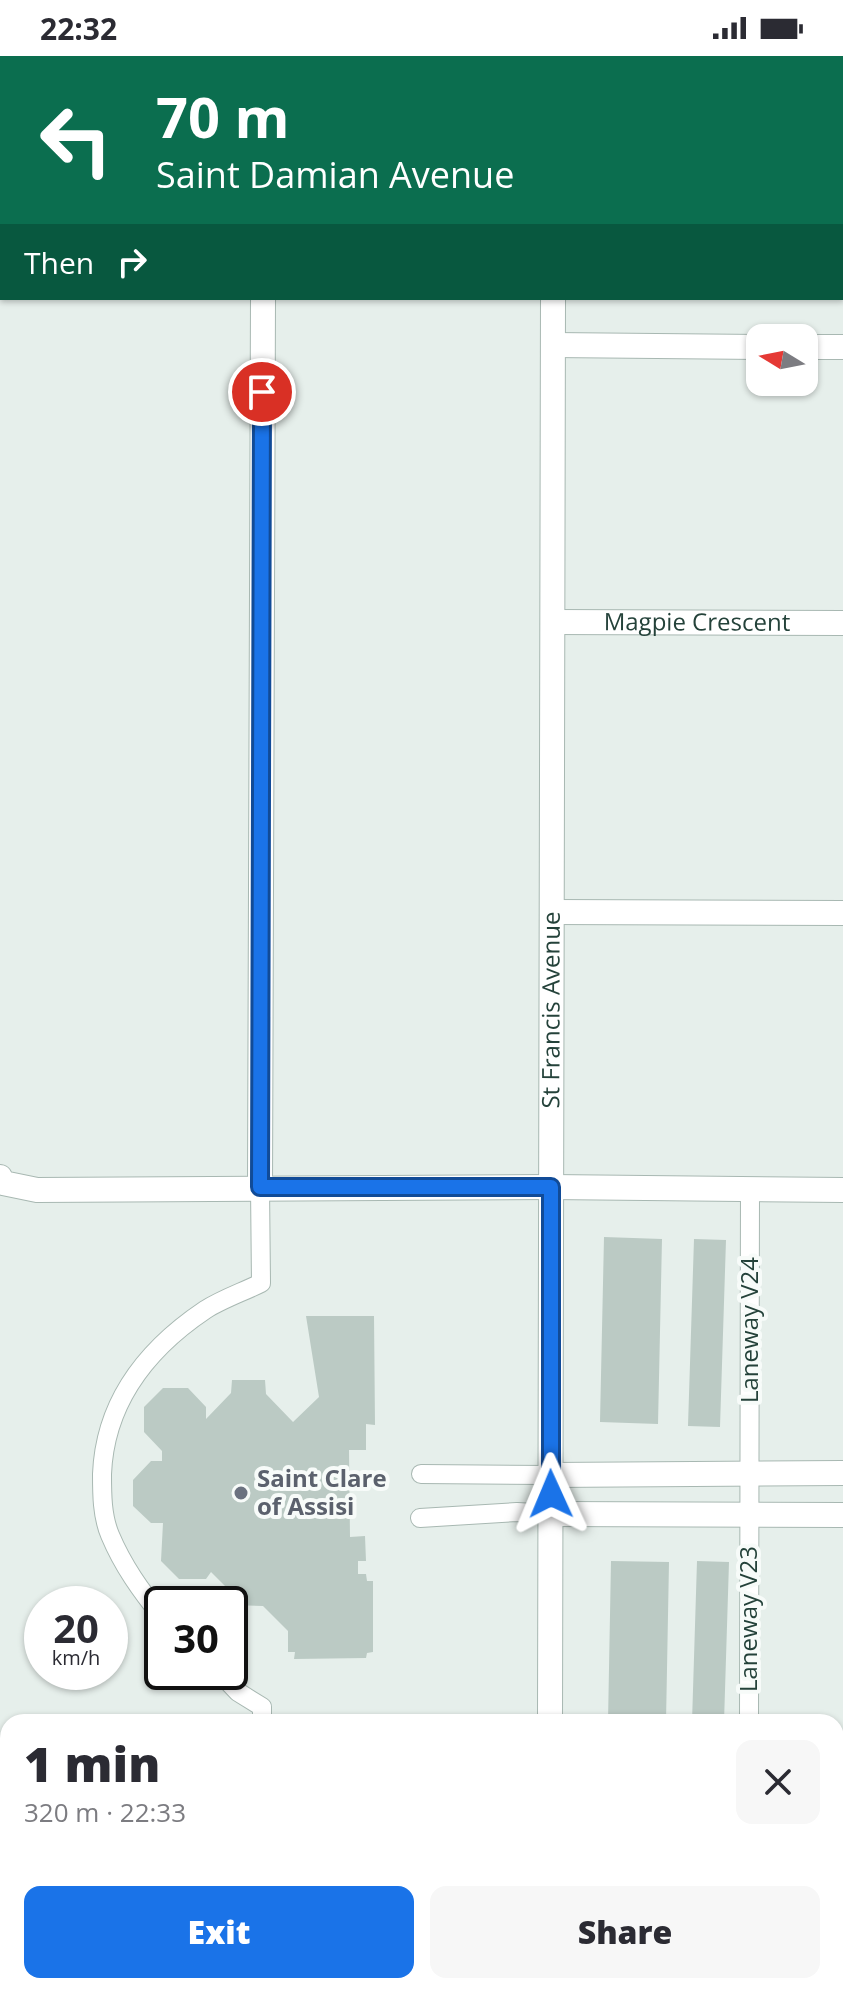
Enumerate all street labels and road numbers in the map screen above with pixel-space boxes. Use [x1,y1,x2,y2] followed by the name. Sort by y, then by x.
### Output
[604,604,790,638] street label: Magpie Crescent
[533,911,567,1109] street label: St Francis Avenue
[732,1257,765,1403] street label: Laneway V24
[731,1546,764,1692] street label: Laneway V23

